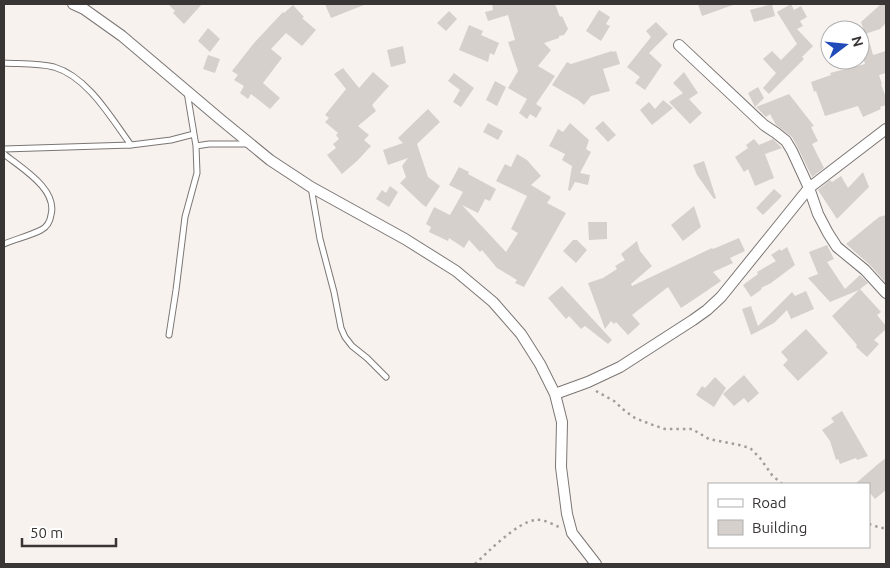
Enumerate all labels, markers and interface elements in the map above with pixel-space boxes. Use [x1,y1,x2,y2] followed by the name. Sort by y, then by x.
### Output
[820,20,870,70] north arrow
[848,34,867,49] text: N
[708,483,870,548] legend
[752,494,787,511] text: Road
[22,516,116,548] scale bar
[752,519,807,536] text: Building
[30,524,63,541] text: 50 m

